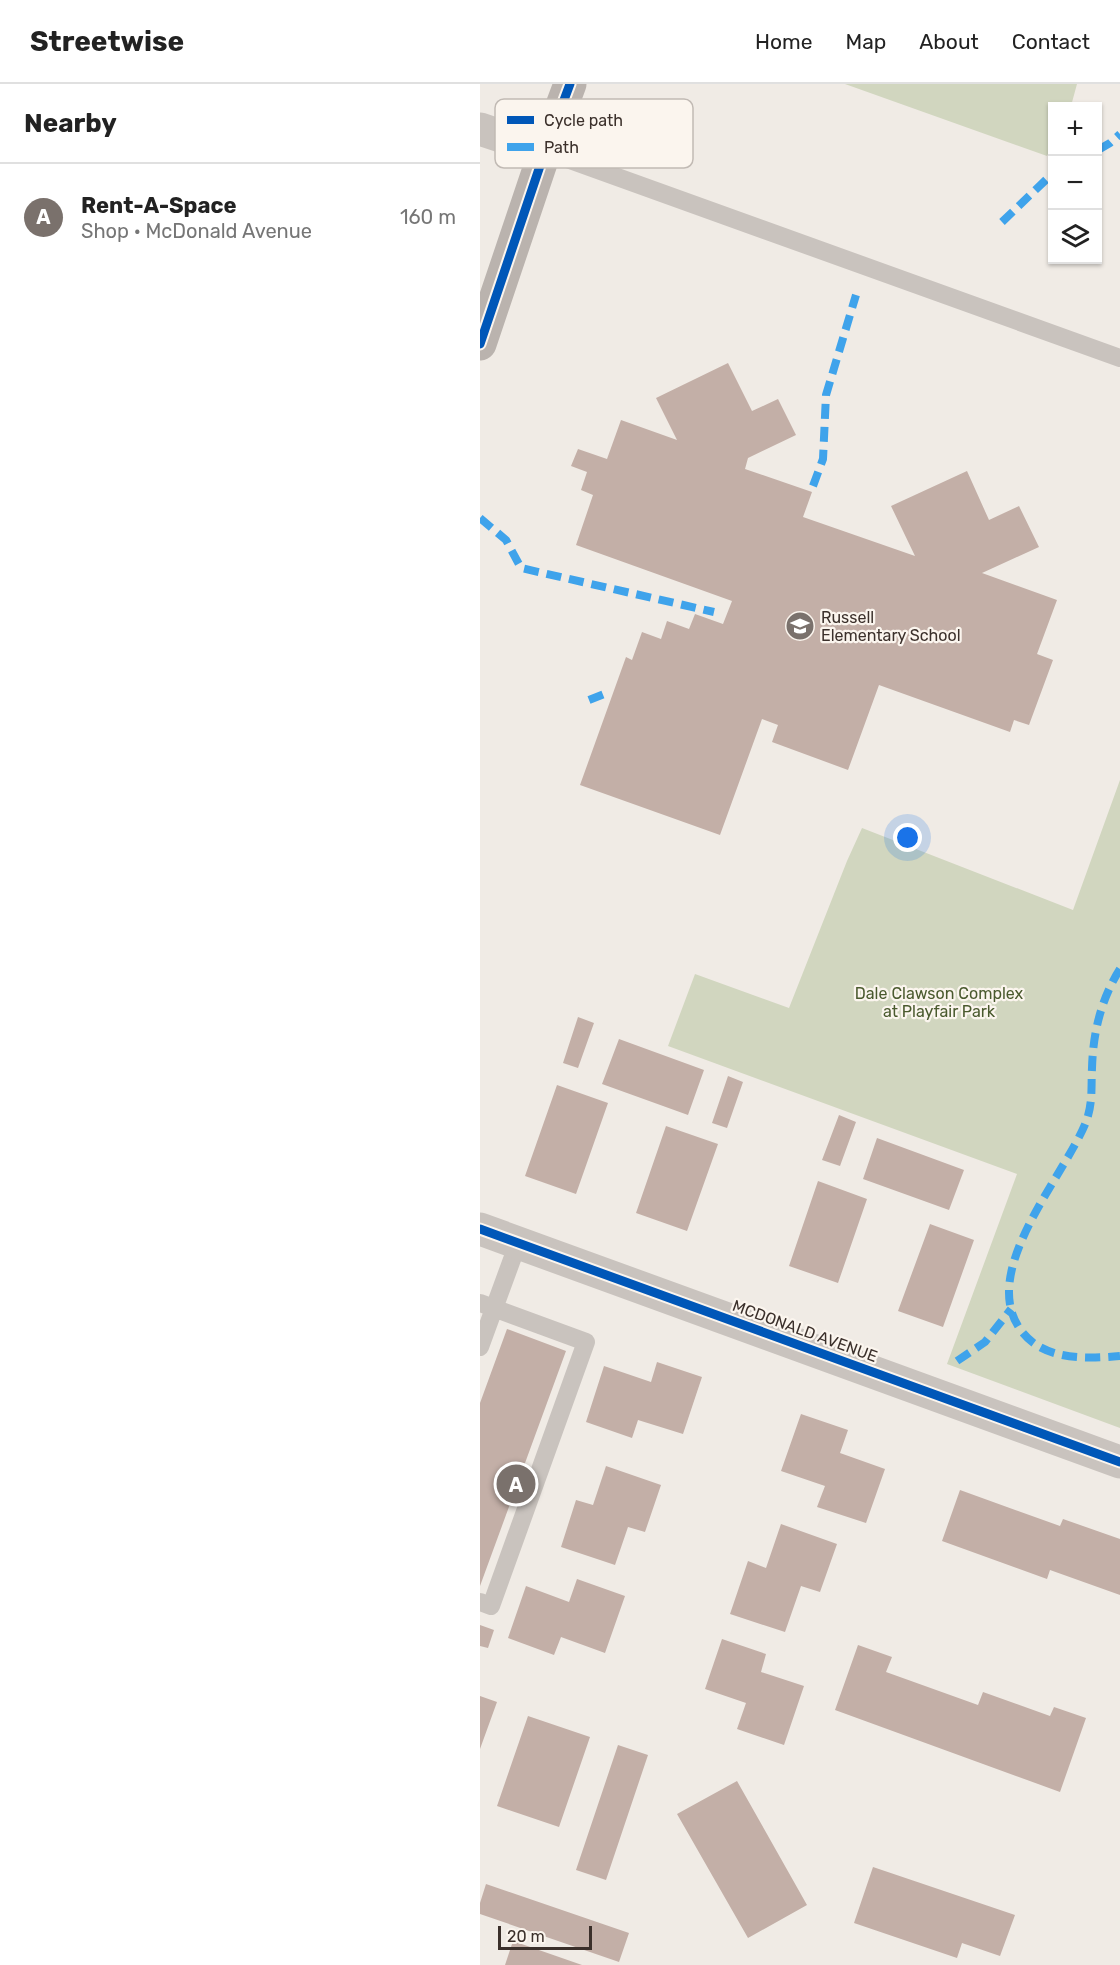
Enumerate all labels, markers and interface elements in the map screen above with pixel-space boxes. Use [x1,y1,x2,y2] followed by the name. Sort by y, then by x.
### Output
[30,25,184,58] text: Streetwise
[755,29,812,54] text: Home
[845,29,886,54] text: Map
[919,29,979,54] text: About
[1012,29,1090,54] text: Contact
[495,99,693,168] legend
[1048,102,1102,264] map controls
[1048,102,1102,156] button: +
[24,108,117,139] text: Nearby
[544,111,623,130] text: Cycle path
[544,138,579,157] text: Path
[1048,156,1102,210] button: −
[81,192,237,219] text: Rent-A-Space
[36,205,51,229] text: A
[400,205,456,229] text: 160 m
[1048,210,1102,264] button: layers
[81,219,312,243] text: Shop · McDonald Avenue
[821,608,961,645] place label: Russell Elementary School
[784,610,816,642] school or university icon: Russell Elementary School
[893,823,922,852] your location
[855,984,1024,1021] park label: Dale Clawson Complex at Playfair Park
[730,1296,880,1366] street label: MCDONALD AVENUE
[496,1462,536,1506] pin: A
[498,1923,592,1950] scale bar
[507,1927,545,1946] text: 20 m

